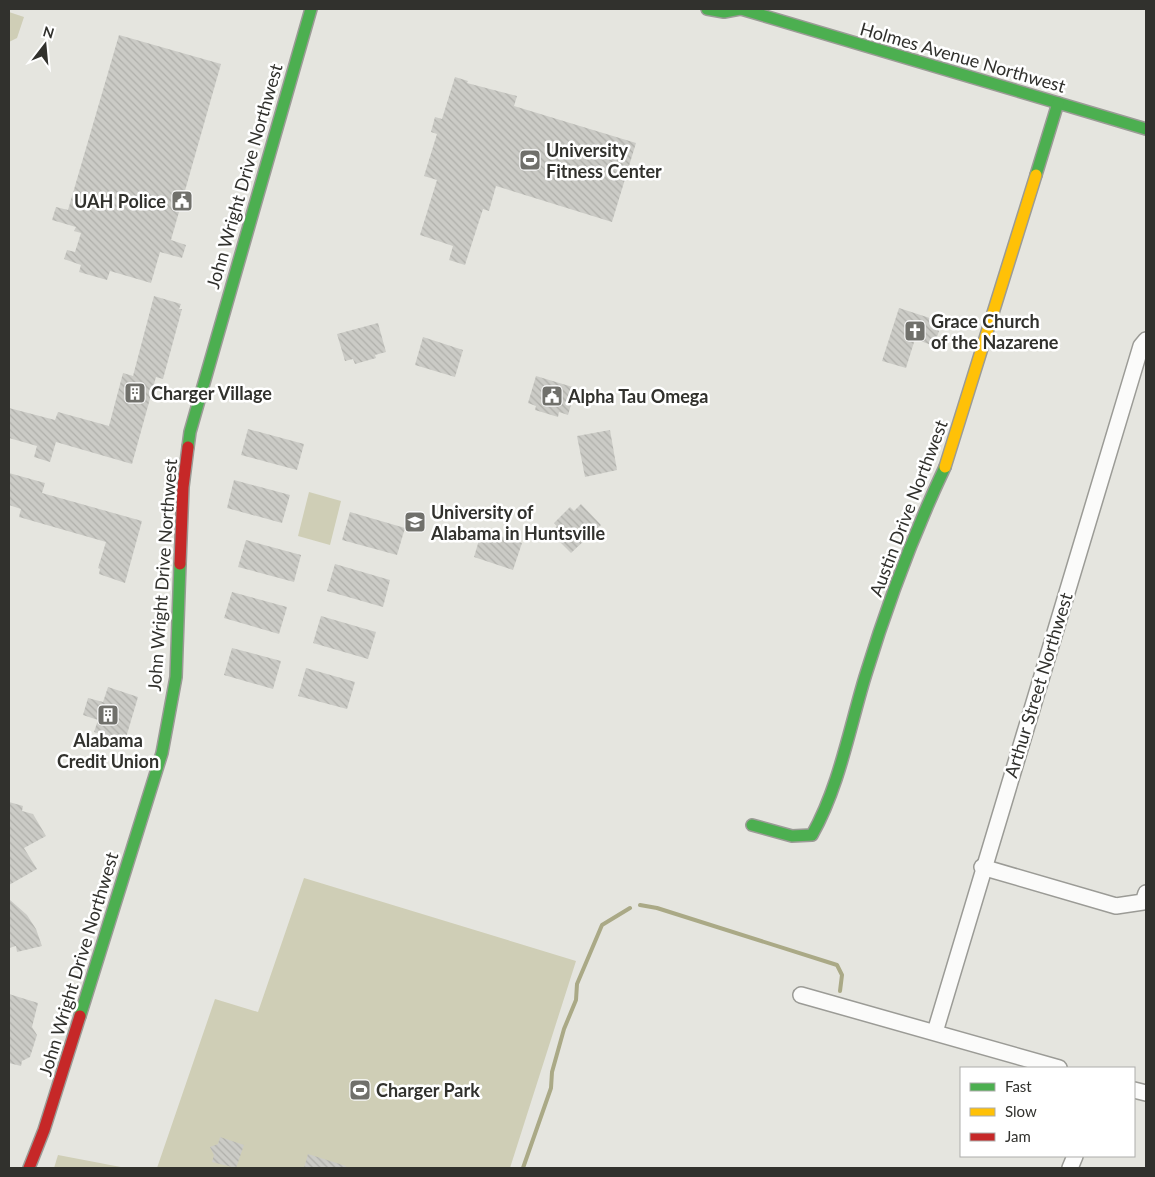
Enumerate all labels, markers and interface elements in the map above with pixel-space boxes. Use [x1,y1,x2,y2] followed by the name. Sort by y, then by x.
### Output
[858,17,1069,97] street label: Holmes Avenue Northwest
[20,20,70,70] north arrow
[41,22,56,42] text: N
[201,60,287,291] street label: John Wright Drive Northwest
[546,139,662,182] place label: University Fitness Center
[518,148,542,172] sports icon: University Fitness Center
[170,189,194,213] public building icon: UAH Police
[74,190,166,212] place label: UAH Police
[931,310,1059,353] place label: Grace Church of the Nazarene
[903,319,927,343] church icon: Grace Church of the Nazarene
[123,381,147,405] building icon: Charger Village
[151,382,272,404] place label: Charger Village
[540,384,564,408] public building icon: Alpha Tau Omega
[567,385,708,407] place label: Alpha Tau Omega
[864,416,952,599] street label: Austin Drive Northwest
[143,457,181,692] street label: John Wright Drive Northwest
[430,501,605,544] place label: University of Alabama in Huntsville
[403,510,427,534] school or university icon: University of Alabama in Huntsville
[999,589,1077,780] street label: Arthur Street Northwest
[96,703,120,727] building icon: Alabama Credit Union
[57,729,159,772] place label: Alabama Credit Union
[33,849,123,1079] street label: John Wright Drive Northwest
[960,1067,1135,1157] legend
[1005,1077,1032,1095] text: Fast
[348,1078,372,1102] sports icon: Charger Park
[376,1079,480,1101] place label: Charger Park
[1005,1102,1037,1120] text: Slow
[1005,1127,1031,1145] text: Jam

